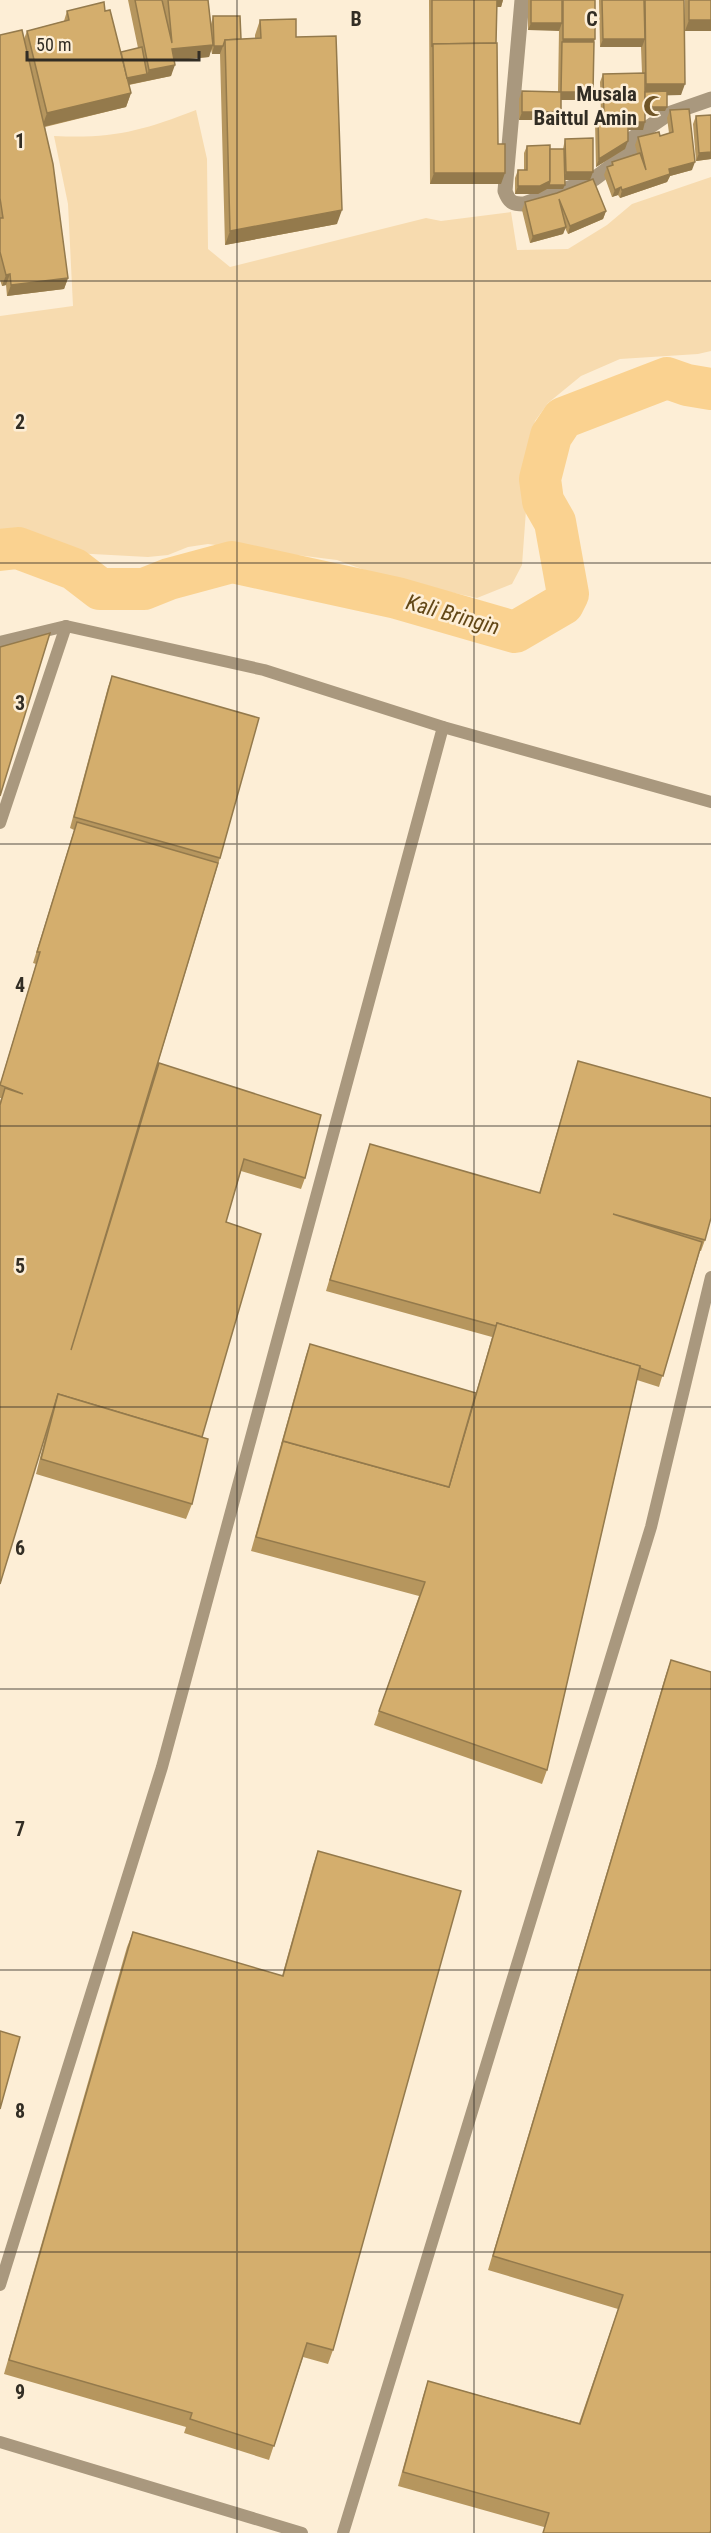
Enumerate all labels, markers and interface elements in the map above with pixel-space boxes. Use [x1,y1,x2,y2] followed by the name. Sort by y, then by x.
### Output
[350,7,362,31] text: B
[586,7,598,31] text: C
[27,24,200,62] scale bar
[36,34,71,55] text: 50 m
[533,82,637,130] place label: Musala Baittul Amin
[642,94,666,118] mosque icon: Musala Baittul Amin
[15,129,25,153] text: 1
[15,410,25,434] text: 2
[403,589,502,640] water label: Kali Bringin
[15,691,25,715] text: 3
[15,973,25,997] text: 4
[15,1254,25,1278] text: 5
[15,1536,25,1560] text: 6
[15,1817,25,1841] text: 7
[15,2099,25,2123] text: 8
[15,2380,25,2404] text: 9

